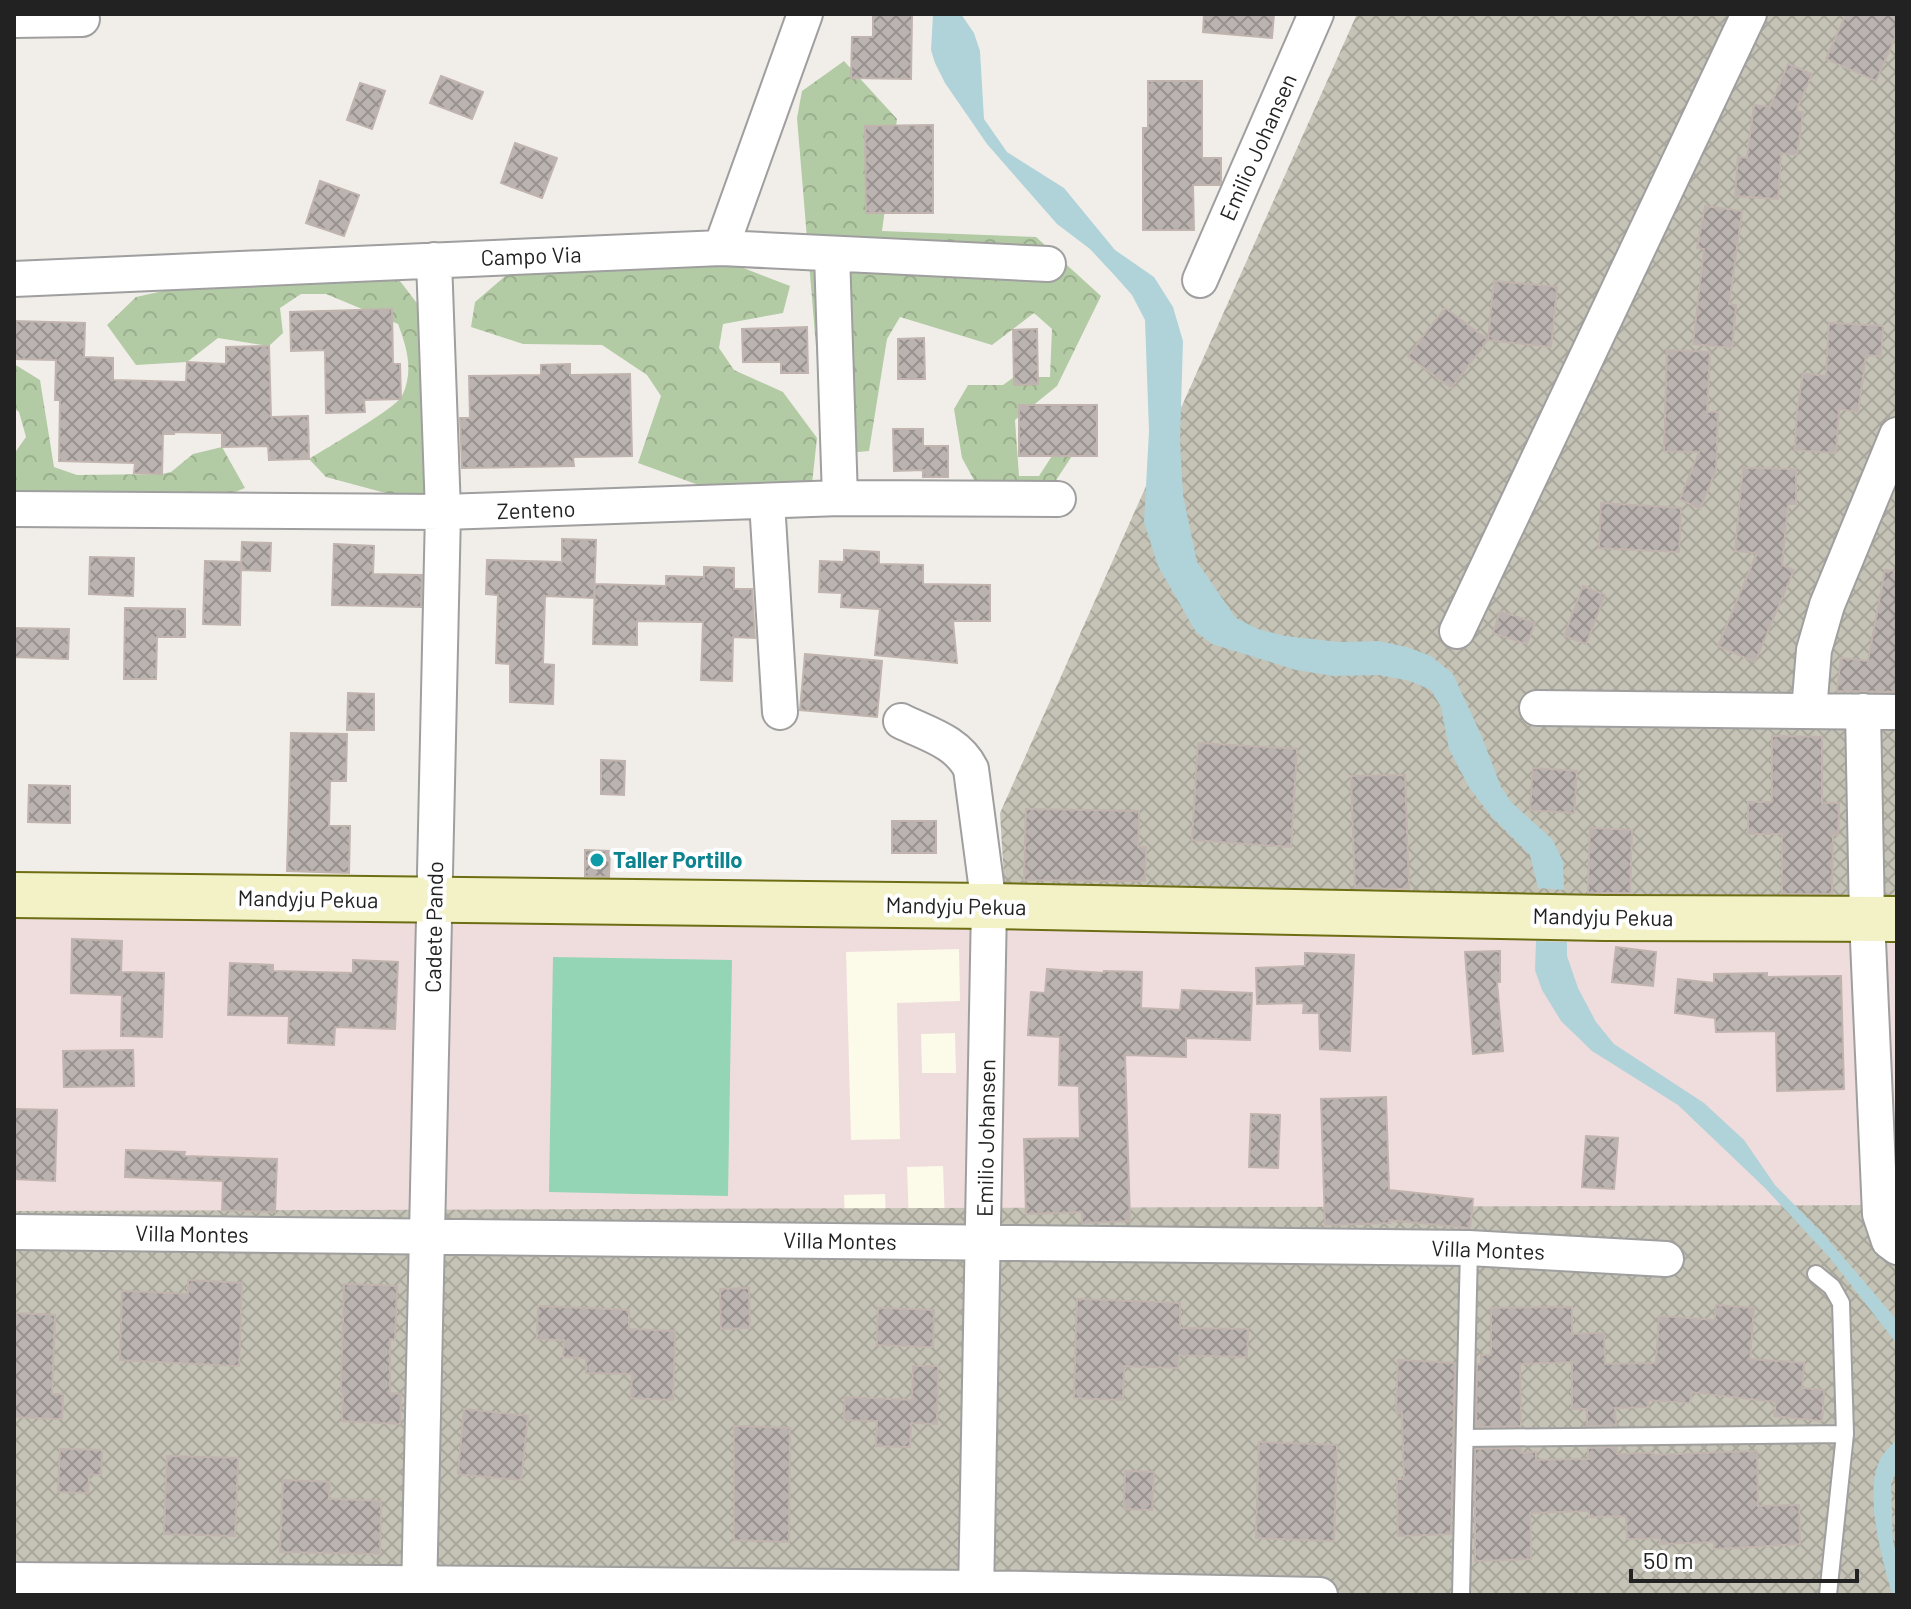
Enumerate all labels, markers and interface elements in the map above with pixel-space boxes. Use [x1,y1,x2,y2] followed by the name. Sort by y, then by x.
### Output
[1213,69,1301,224] street label: Emilio Johansen
[480,240,582,270] street label: Campo Via
[496,495,576,523] street label: Zenteno
[613,846,743,872] place label: Taller Portillo
[588,851,606,869] marker: Taller Portillo
[419,861,447,993] street label: Cadete Pando
[237,884,379,912] street label: Mandyju Pekua
[885,891,1027,919] street label: Mandyju Pekua
[1532,902,1674,930] street label: Mandyju Pekua
[971,1059,999,1217] street label: Emilio Johansen
[135,1219,249,1247] street label: Villa Montes
[783,1226,897,1254] street label: Villa Montes
[1431,1234,1545,1264] street label: Villa Montes
[1631,1533,1857,1583] scale bar
[1643,1545,1694,1574] text: 50 m

